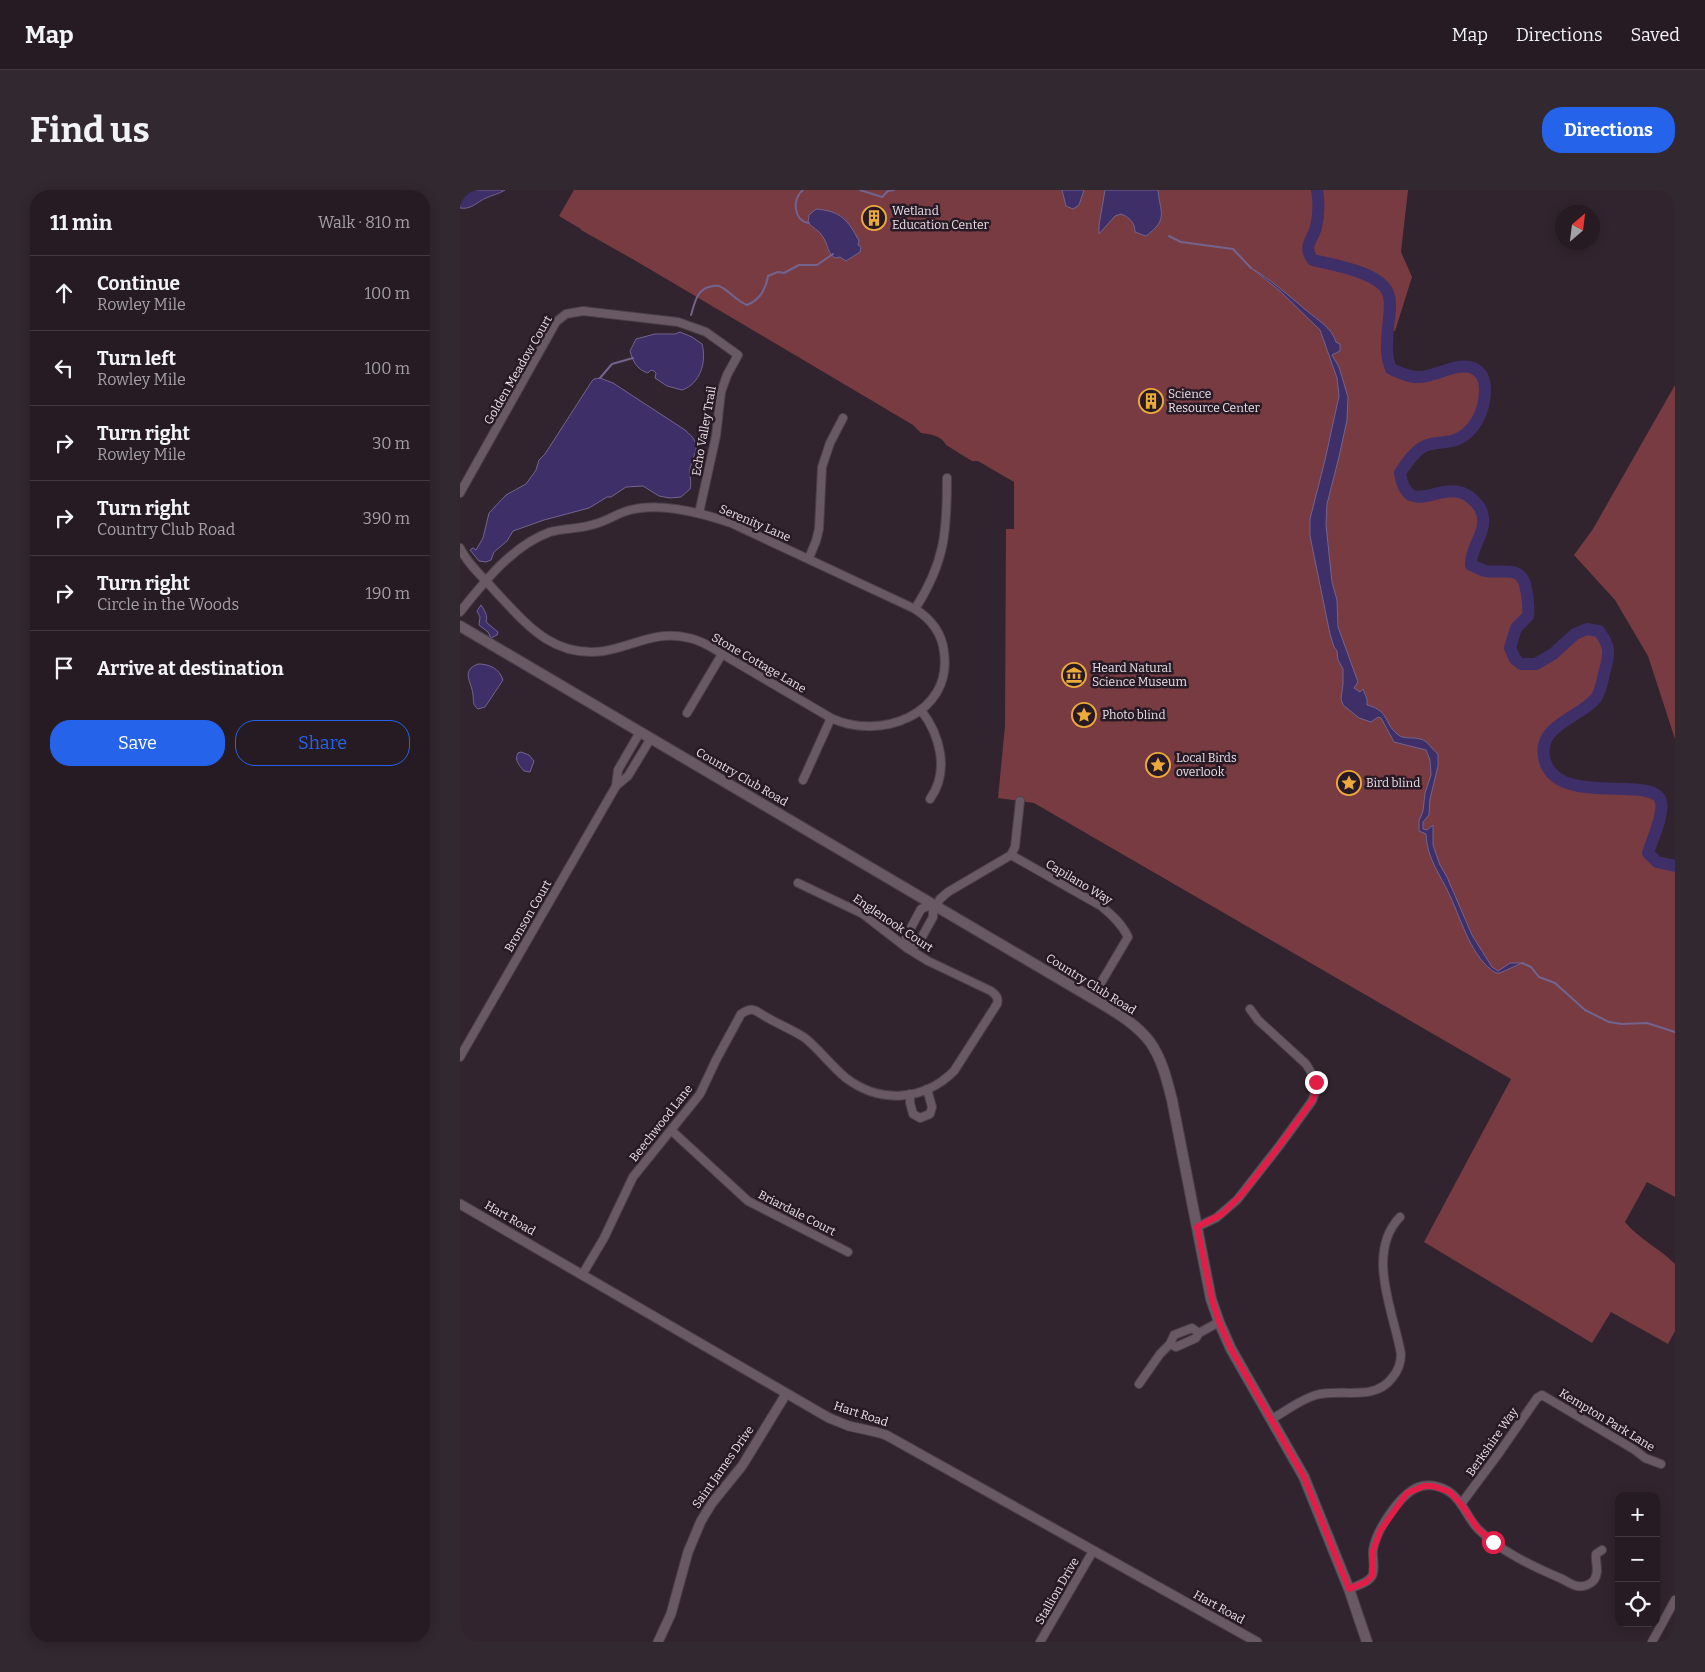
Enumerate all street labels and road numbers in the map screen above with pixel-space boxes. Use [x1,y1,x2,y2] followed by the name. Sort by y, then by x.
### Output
[481,312,555,427] street label: Golden Meadow Court
[689,384,719,477] street label: Echo Valley Trail
[717,502,793,544] street label: Serenity Lane
[709,630,809,696] street label: Stone Cottage Lane
[694,745,790,809] street label: Country Club Road
[1043,857,1115,908] street label: Capilano Way
[502,877,555,955] street label: Bronson Court
[850,891,936,955] street label: Englenook Court
[1043,951,1139,1017] street label: Country Club Road
[627,1082,695,1164] street label: Beechwood Lane
[756,1187,839,1239] street label: Briardale Court
[482,1198,538,1238] street label: Hart Road
[1557,1386,1657,1454] street label: Kempton Park Lane
[832,1399,890,1429] street label: Hart Road
[1463,1405,1521,1479] street label: Berkshire Way
[689,1423,757,1511] street label: Saint James Drive
[1032,1555,1082,1627] street label: Stallion Drive
[1191,1587,1247,1627] street label: Hart Road

